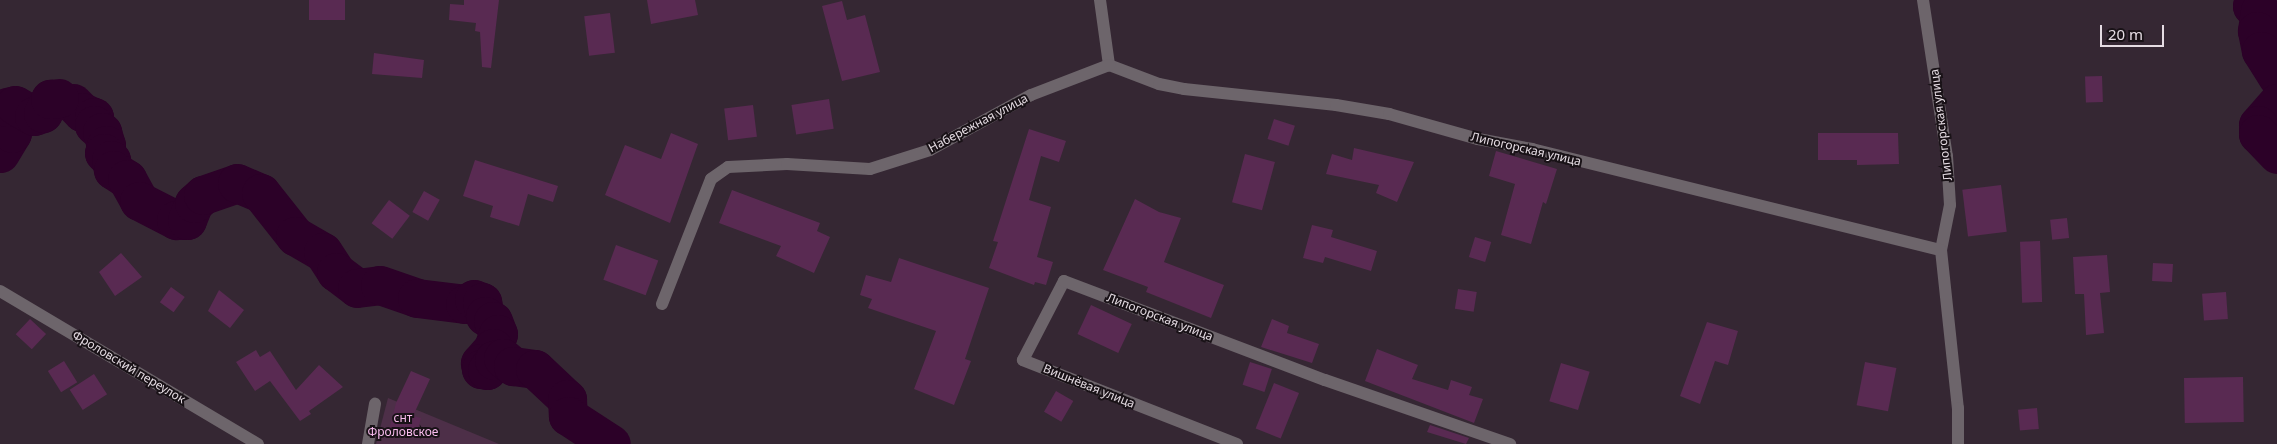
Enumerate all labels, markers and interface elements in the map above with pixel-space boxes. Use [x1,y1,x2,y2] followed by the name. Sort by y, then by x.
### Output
[2102,15,2166,47] scale bar
[2108,24,2143,44] text: 20 m
[1927,68,1955,182] street label: Липогорская улица
[926,91,1030,155] street label: Набережная улица
[1470,129,1582,169] street label: Липогорская улица
[1105,290,1215,344] street label: Липогорская улица
[70,328,188,406] street label: Фроловский переулок
[1041,361,1137,411] street label: Вишнёвая улица
[368,411,438,439] park label: снт Фроловское

